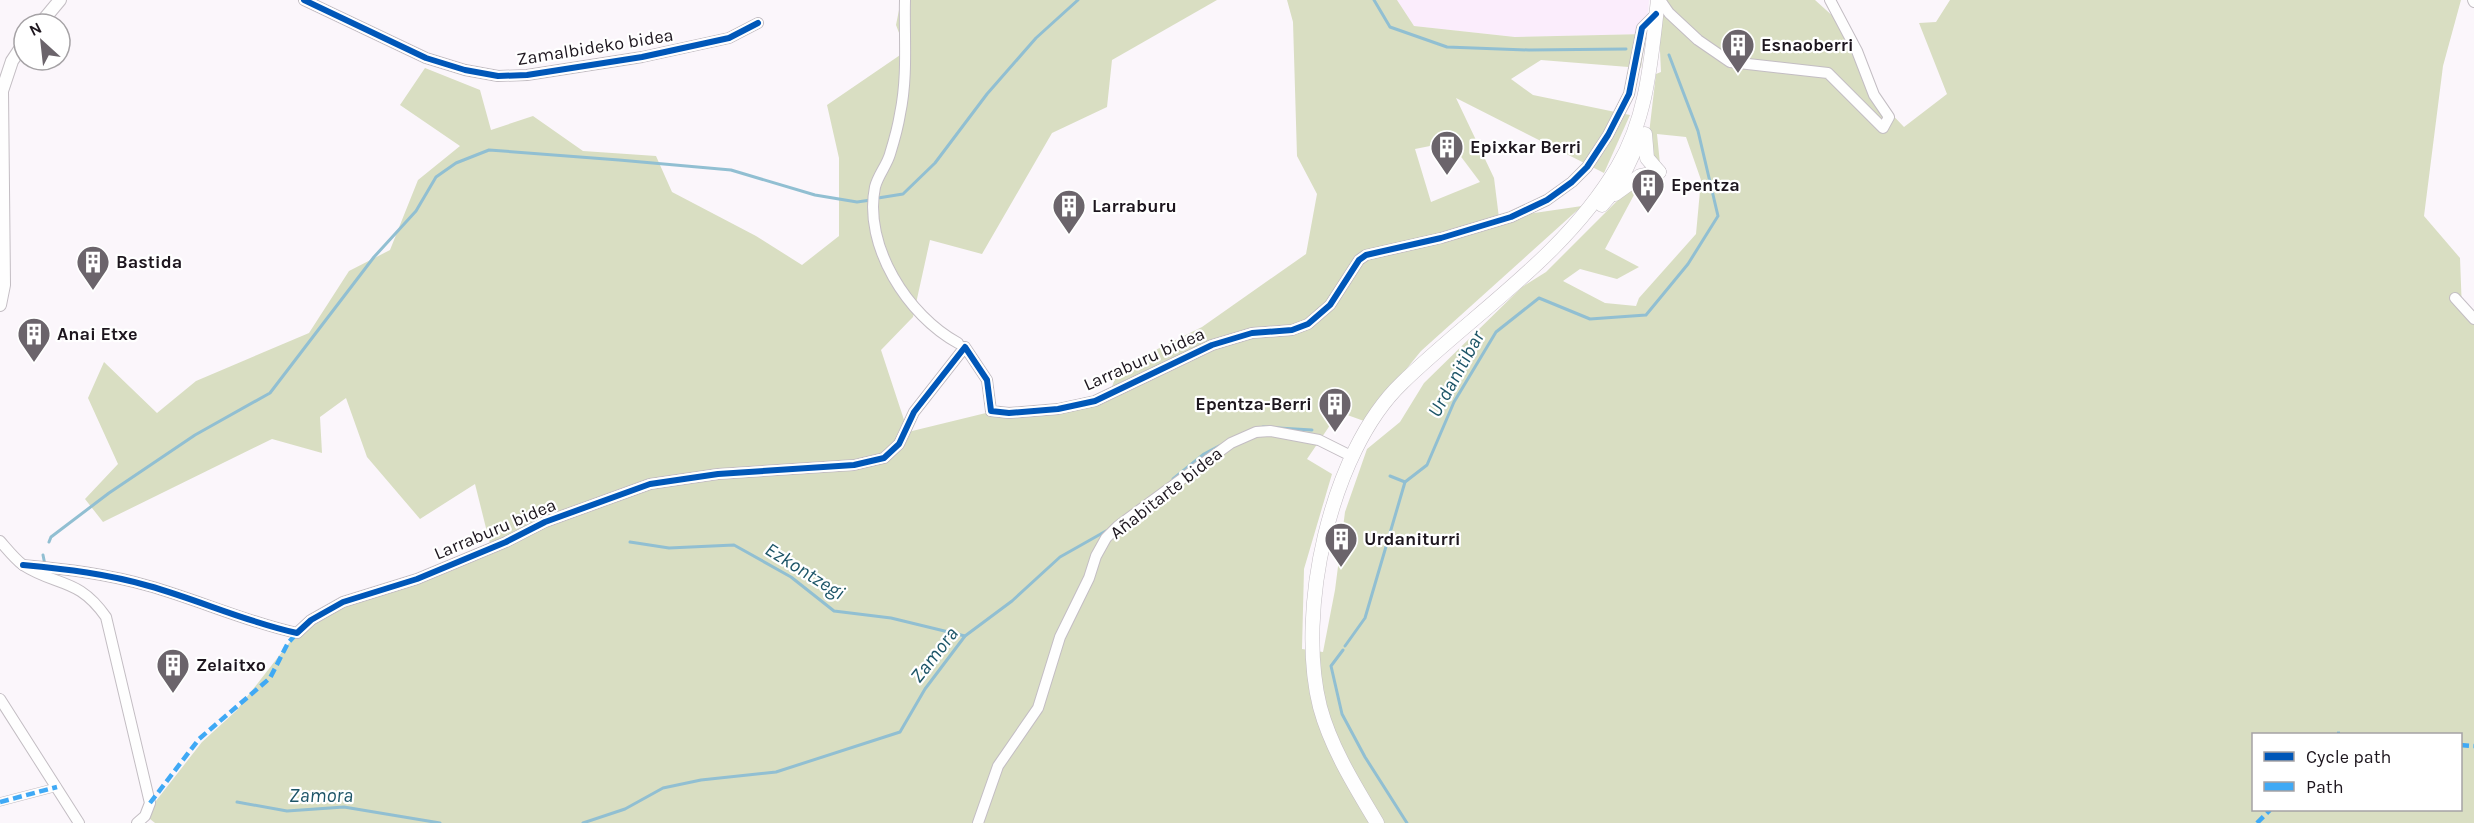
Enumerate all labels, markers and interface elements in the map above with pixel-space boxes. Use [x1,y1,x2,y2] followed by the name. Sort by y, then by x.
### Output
[12,12,72,72] north arrow
[26,18,45,40] text: N
[515,24,675,70] street label: Zamalbideko bidea
[1720,27,1756,74] building icon: Esnaoberri
[1761,34,1854,56] place label: Esnaoberri
[1429,129,1465,176] building icon: Epixkar Berri
[1470,136,1581,158] place label: Epixkar Berri
[1630,167,1666,214] building icon: Epentza
[1671,174,1740,196] place label: Epentza
[1051,188,1087,235] building icon: Larraburu
[1092,195,1177,217] place label: Larraburu
[75,244,111,291] building icon: Bastida
[116,251,182,273] place label: Bastida
[16,316,52,363] building icon: Anai Etxe
[1080,322,1208,396] street label: Larraburu bidea
[57,323,138,345] place label: Anai Etxe
[1423,326,1490,421] water label: Urdanitibar
[1317,386,1353,433] building icon: Epentza-Berri
[1195,393,1312,415] place label: Epentza-Berri
[1105,442,1227,544] street label: Añabitarte bidea
[431,493,559,565] street label: Larraburu bidea
[1323,521,1359,568] building icon: Urdaniturri
[1364,528,1461,550] place label: Urdaniturri
[761,538,849,604] water label: Ezkontzegi
[905,623,963,687] water label: Zamora
[155,647,191,694] building icon: Zelaitxo
[196,654,266,676] place label: Zelaitxo
[2252,733,2462,811] legend
[2306,746,2391,768] text: Cycle path
[2306,776,2344,798] text: Path
[289,784,353,807] water label: Zamora

